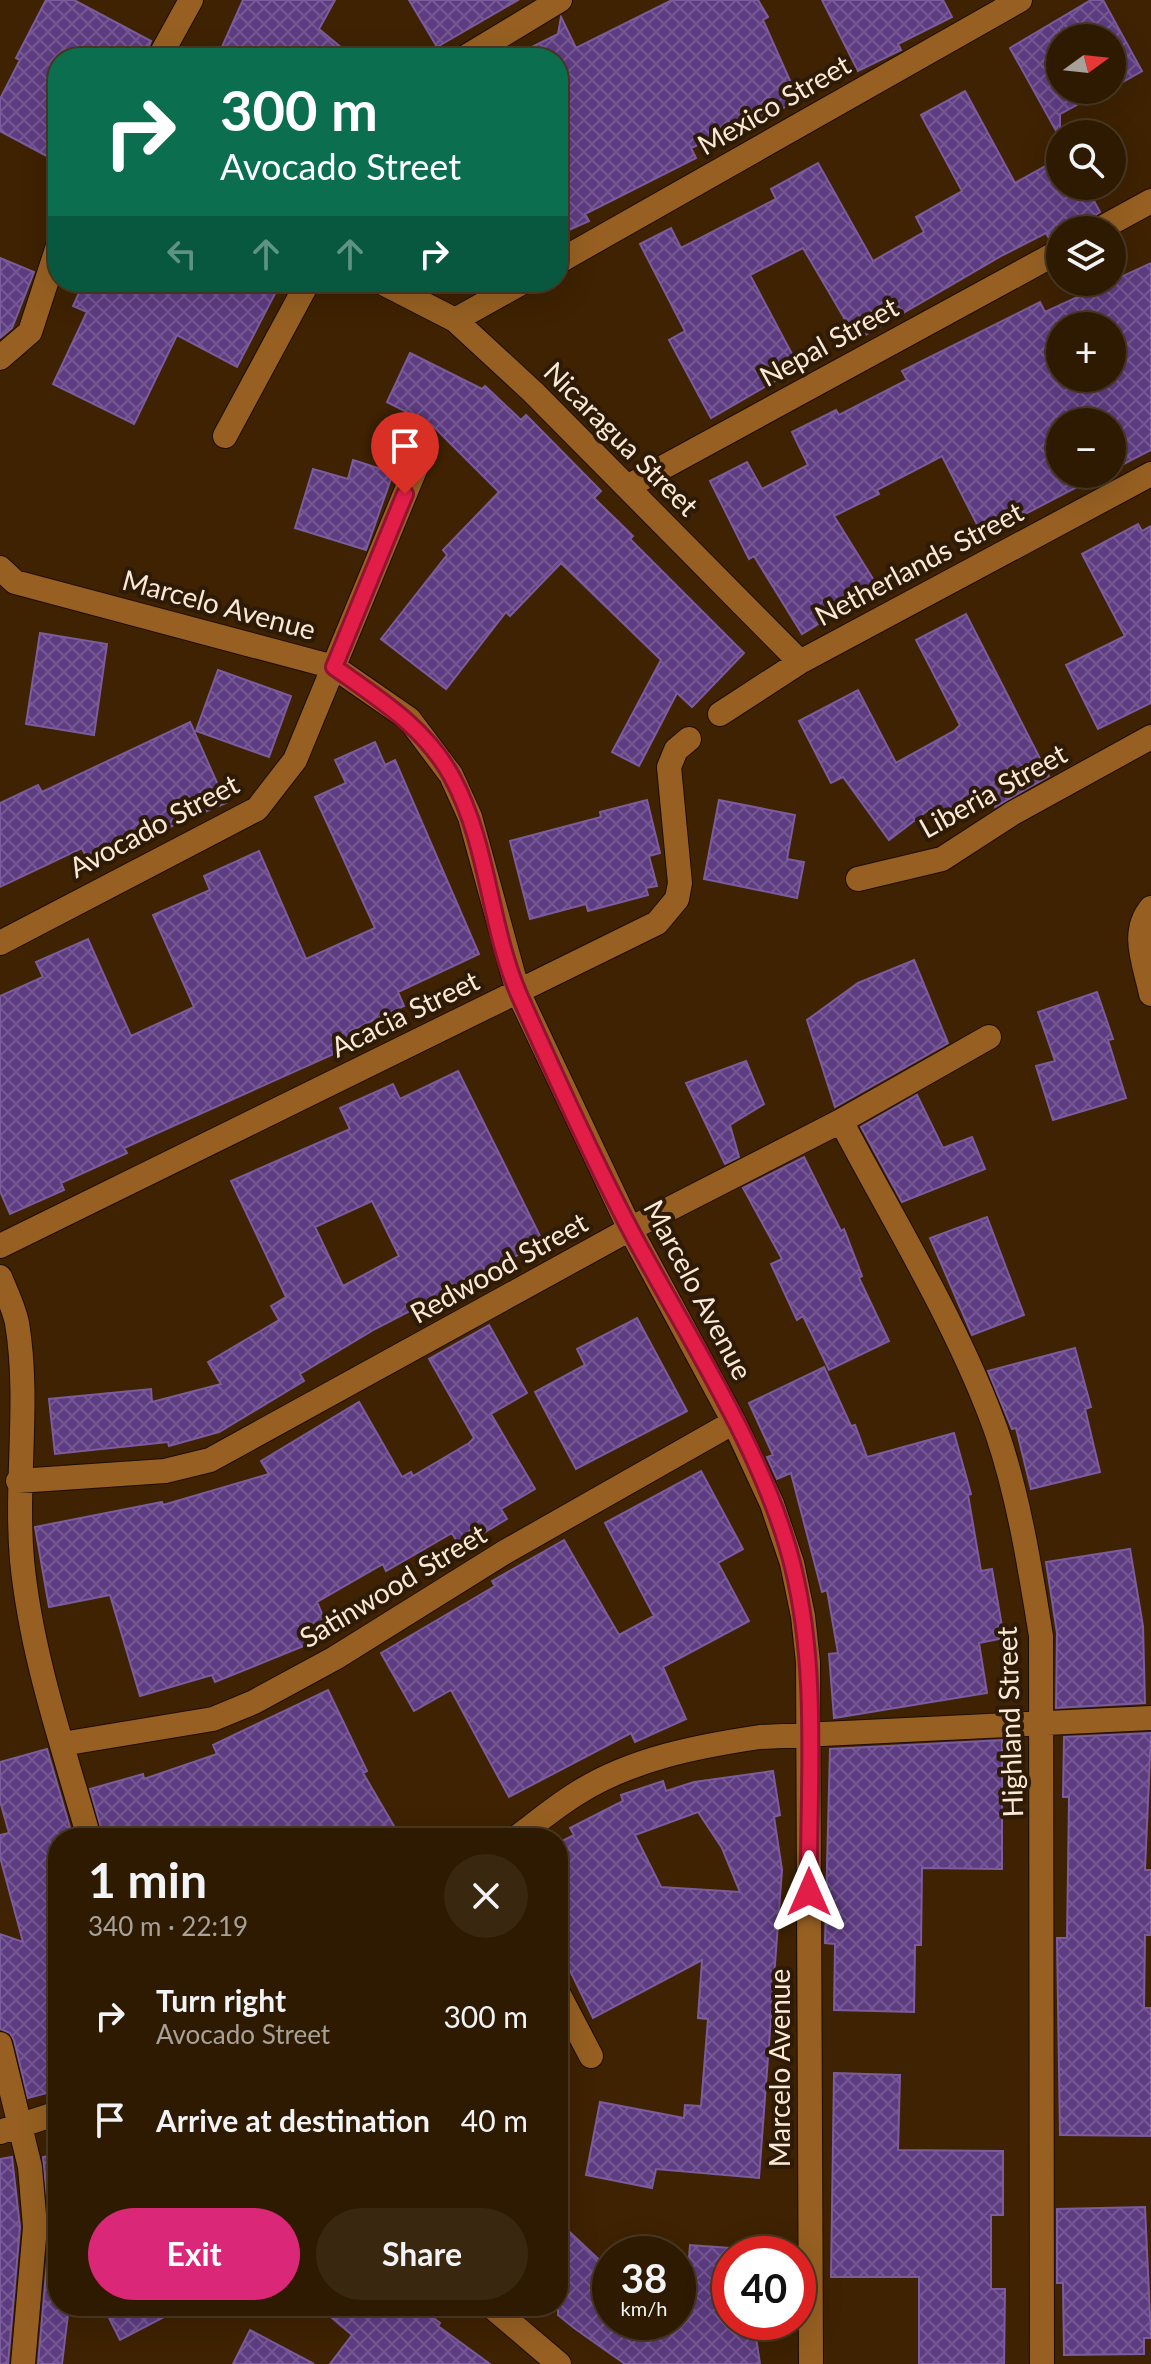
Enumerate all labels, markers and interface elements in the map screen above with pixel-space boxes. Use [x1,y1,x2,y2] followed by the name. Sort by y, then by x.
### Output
[1046,24,1126,104] north arrow
[1046,24,1126,488] map controls
[691,47,856,162] street label: Mexico Street
[220,76,378,143] text: 300 m
[88,80,192,184] icon: right
[1046,120,1126,200] button: search
[220,144,461,188] text: Avocado Street
[1046,216,1126,296] button: layers
[160,232,204,276] icon: left
[244,232,288,276] icon: ahead
[328,232,372,276] icon: ahead
[412,232,456,276] icon: right
[753,289,904,393] street label: Nepal Street
[1046,312,1126,392] button: +
[538,354,706,522] street label: Nicaragua Street
[1046,408,1126,488] button: −
[371,412,439,494] pin
[383,424,427,468] icon: arrive
[809,494,1029,632] street label: Netherlands Street
[119,562,319,646] street label: Marcelo Avenue
[913,736,1072,845] street label: Liberia Street
[63,766,244,884] street label: Avocado Street
[325,963,484,1064] street label: Acacia Street
[637,1194,760,1385] street label: Marcelo Avenue
[404,1204,593,1330] street label: Redwood Street
[293,1516,492,1654] street label: Satinwood Street
[989,1626,1029,1818] street label: Highland Street
[767,1850,851,1934] position arrow
[88,1851,207,1908] text: 1 min
[444,1854,528,1938] button: close
[88,1910,248,1942] text: 340 m · 22:19
[762,1969,796,2167] street label: Marcelo Avenue
[156,1982,286,2018] text: Turn right
[88,1994,132,2038] icon: right
[443,1998,528,2034] text: 300 m
[156,2018,330,2050] text: Avocado Street
[88,2098,132,2142] icon: arrive
[156,2102,430,2138] text: Arrive at destination
[461,2102,528,2138] text: 40 m
[88,2208,300,2300] button: Exit
[316,2208,528,2300] button: Share
[712,2236,816,2340] speed limit sign: 40
[621,2254,667,2302] text: 38
[621,2296,667,2320] text: km/h

